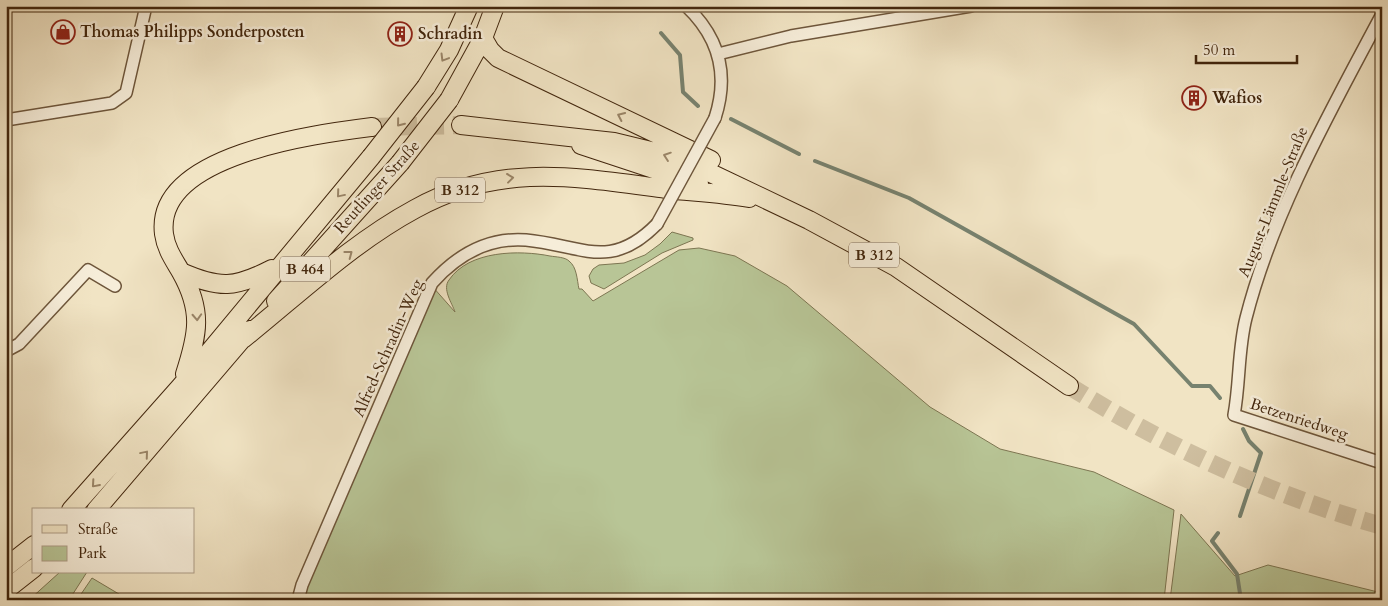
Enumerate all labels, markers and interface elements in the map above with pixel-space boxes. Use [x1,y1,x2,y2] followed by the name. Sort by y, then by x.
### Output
[50,19,76,45] shop icon: Thomas Philipps Sonderposten
[80,21,305,43] place label: Thomas Philipps Sonderposten
[387,21,413,47] building icon: Schradin
[418,23,483,45] place label: Schradin
[1196,32,1297,64] scale bar
[1203,40,1235,60] text: 50 m
[440,53,450,62] one-way arrow
[1181,85,1207,111] building icon: Wafios
[1211,87,1262,109] place label: Wafios
[617,112,626,123] one-way arrow
[397,117,405,126] one-way arrow
[1233,124,1313,280] street label: August-Lämmle-Straße
[329,135,425,239] street label: Reutlinger Straße
[663,152,672,162] one-way arrow
[506,173,514,184] one-way arrow
[435,178,485,202] road number: B 312
[336,189,345,198] one-way arrow
[849,242,899,268] road number: B 312
[343,251,353,260] one-way arrow
[280,256,330,282] road number: B 464
[348,275,428,421] street label: Alfred-Schradin-Weg
[191,313,202,321] one-way arrow
[1247,393,1351,445] street label: Betzenriedweg
[139,451,147,460] one-way arrow
[91,478,100,487] one-way arrow
[32,508,195,574] legend
[78,519,118,539] text: Straße
[78,543,107,563] text: Park

